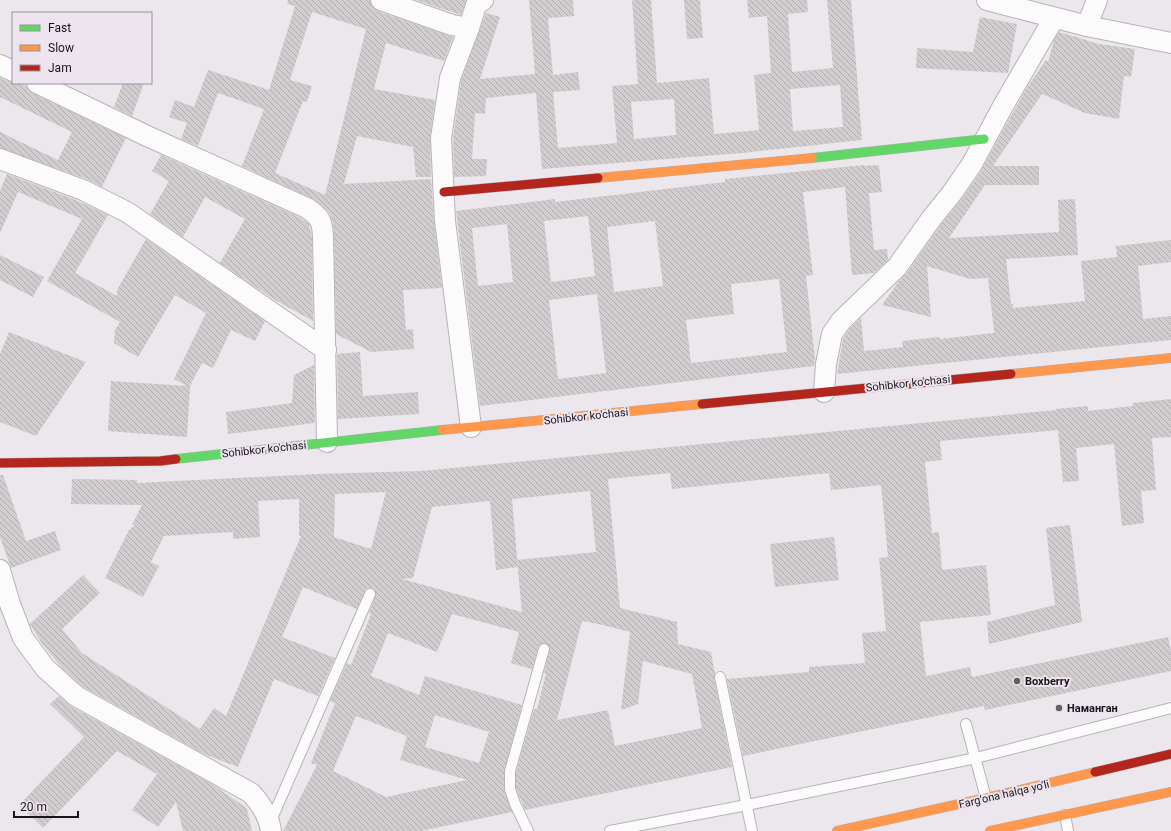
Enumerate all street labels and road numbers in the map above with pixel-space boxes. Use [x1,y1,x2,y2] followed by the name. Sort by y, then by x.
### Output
[865,373,951,394] street label: Sohibkor ko'chasi
[543,406,629,427] street label: Sohibkor ko'chasi
[221,439,307,460] street label: Sohibkor ko'chasi
[958,778,1051,811] street label: Farg‘ona halqa yo‘li

